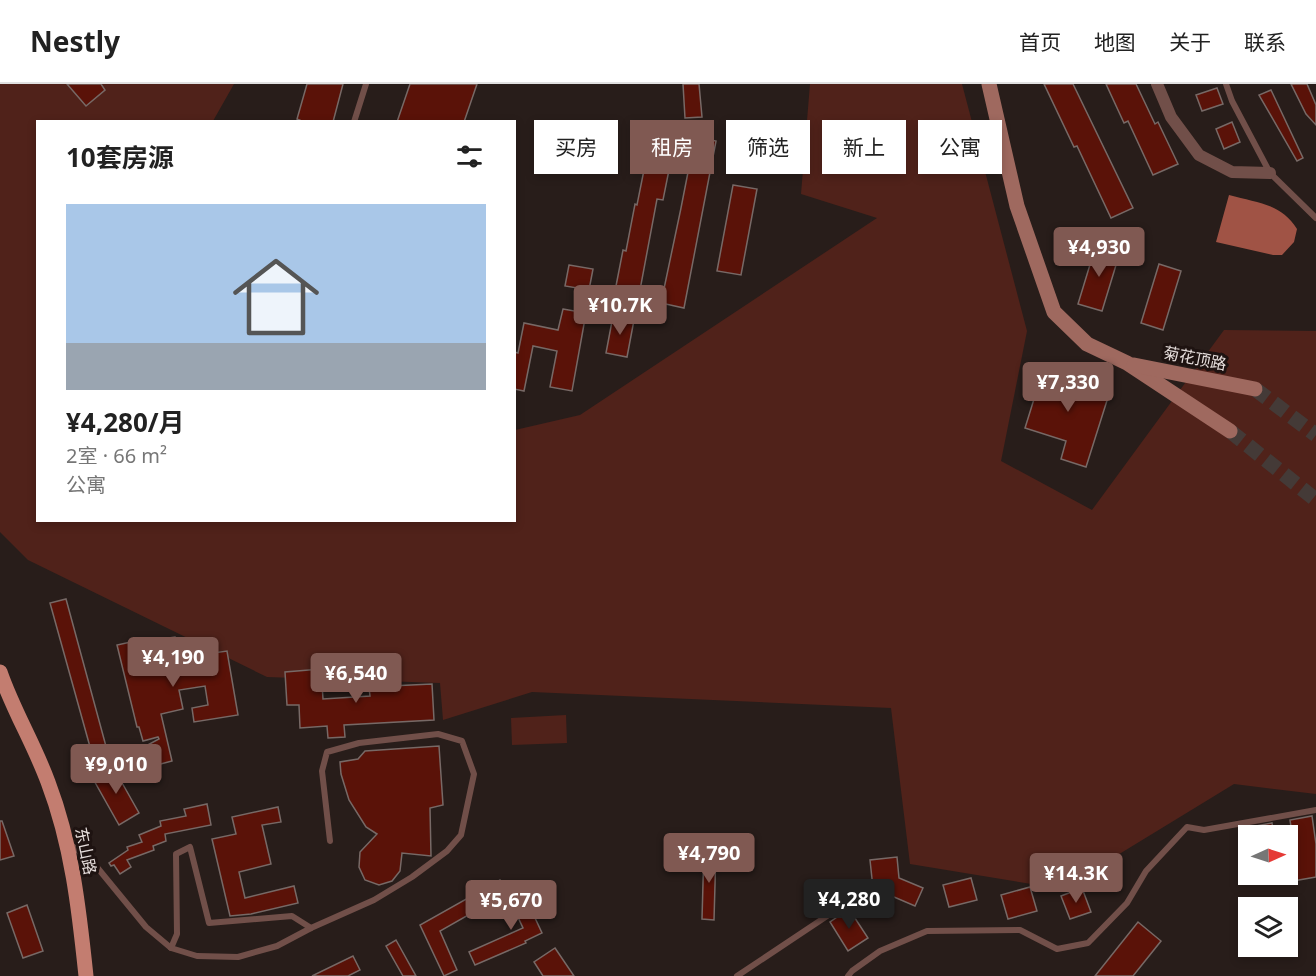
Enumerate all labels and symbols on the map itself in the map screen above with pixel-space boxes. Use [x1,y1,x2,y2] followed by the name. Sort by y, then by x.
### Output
[1050,227,1148,278] pin: ¥4,930
[571,285,669,336] pin: ¥10.7K
[1161,341,1229,375] street label: 菊花顶路
[1019,362,1117,413] pin: ¥7,330
[124,637,222,688] pin: ¥4,190
[307,653,405,704] pin: ¥6,540
[67,744,165,795] pin: ¥9,010
[70,825,102,877] street label: 东山路
[1238,825,1298,885] north arrow
[660,833,758,884] pin: ¥4,790
[1027,853,1125,904] pin: ¥14.3K
[800,879,898,930] pin: ¥4,280
[462,880,560,931] pin: ¥5,670

